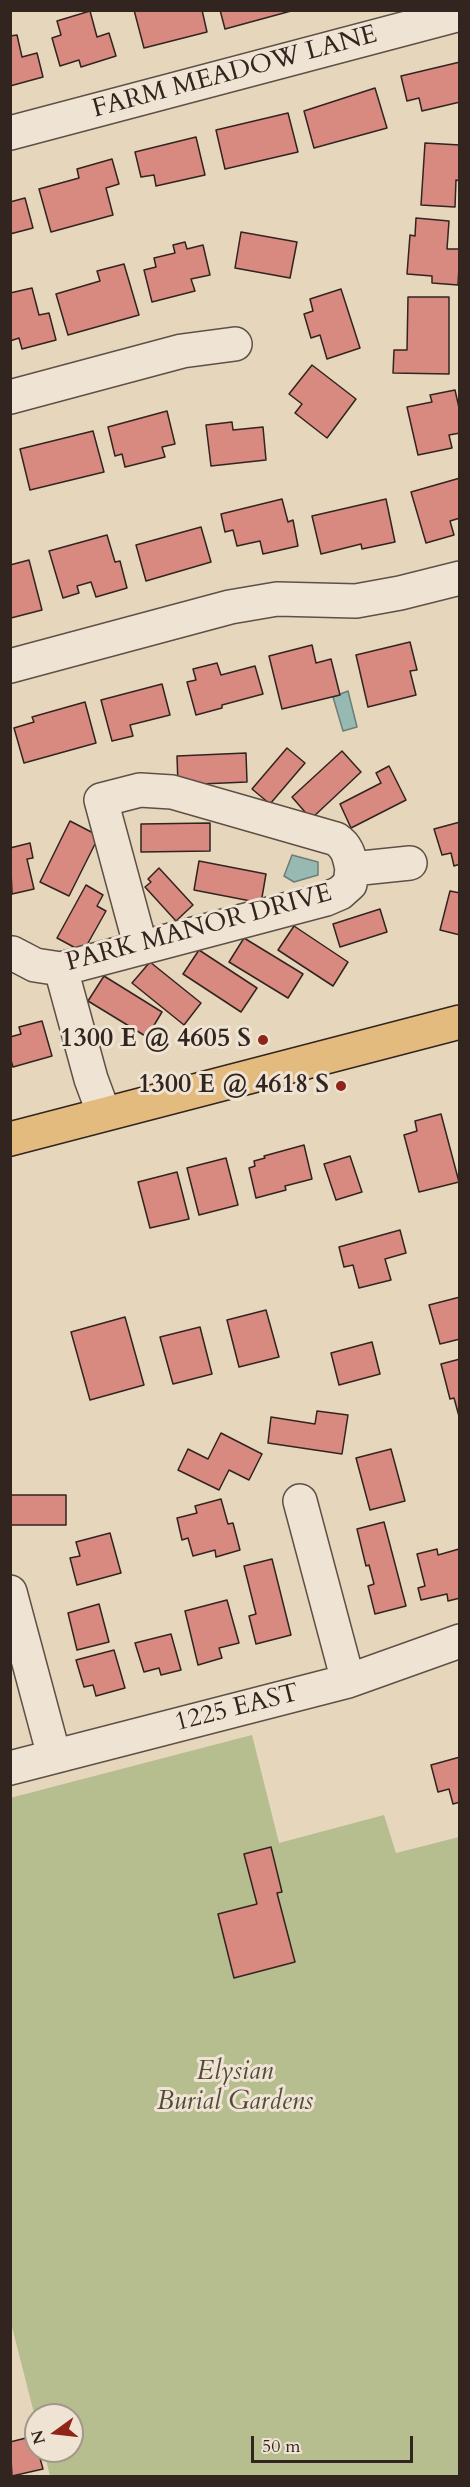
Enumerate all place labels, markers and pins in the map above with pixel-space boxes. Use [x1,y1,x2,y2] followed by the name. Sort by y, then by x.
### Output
[60,1024,251,1056] place label: 1300 E @ 4605 S
[256,1033,270,1047] marker: 1300 E @ 4605 S
[138,1070,329,1102] place label: 1300 E @ 4618 S
[334,1079,348,1093] marker: 1300 E @ 4618 S

